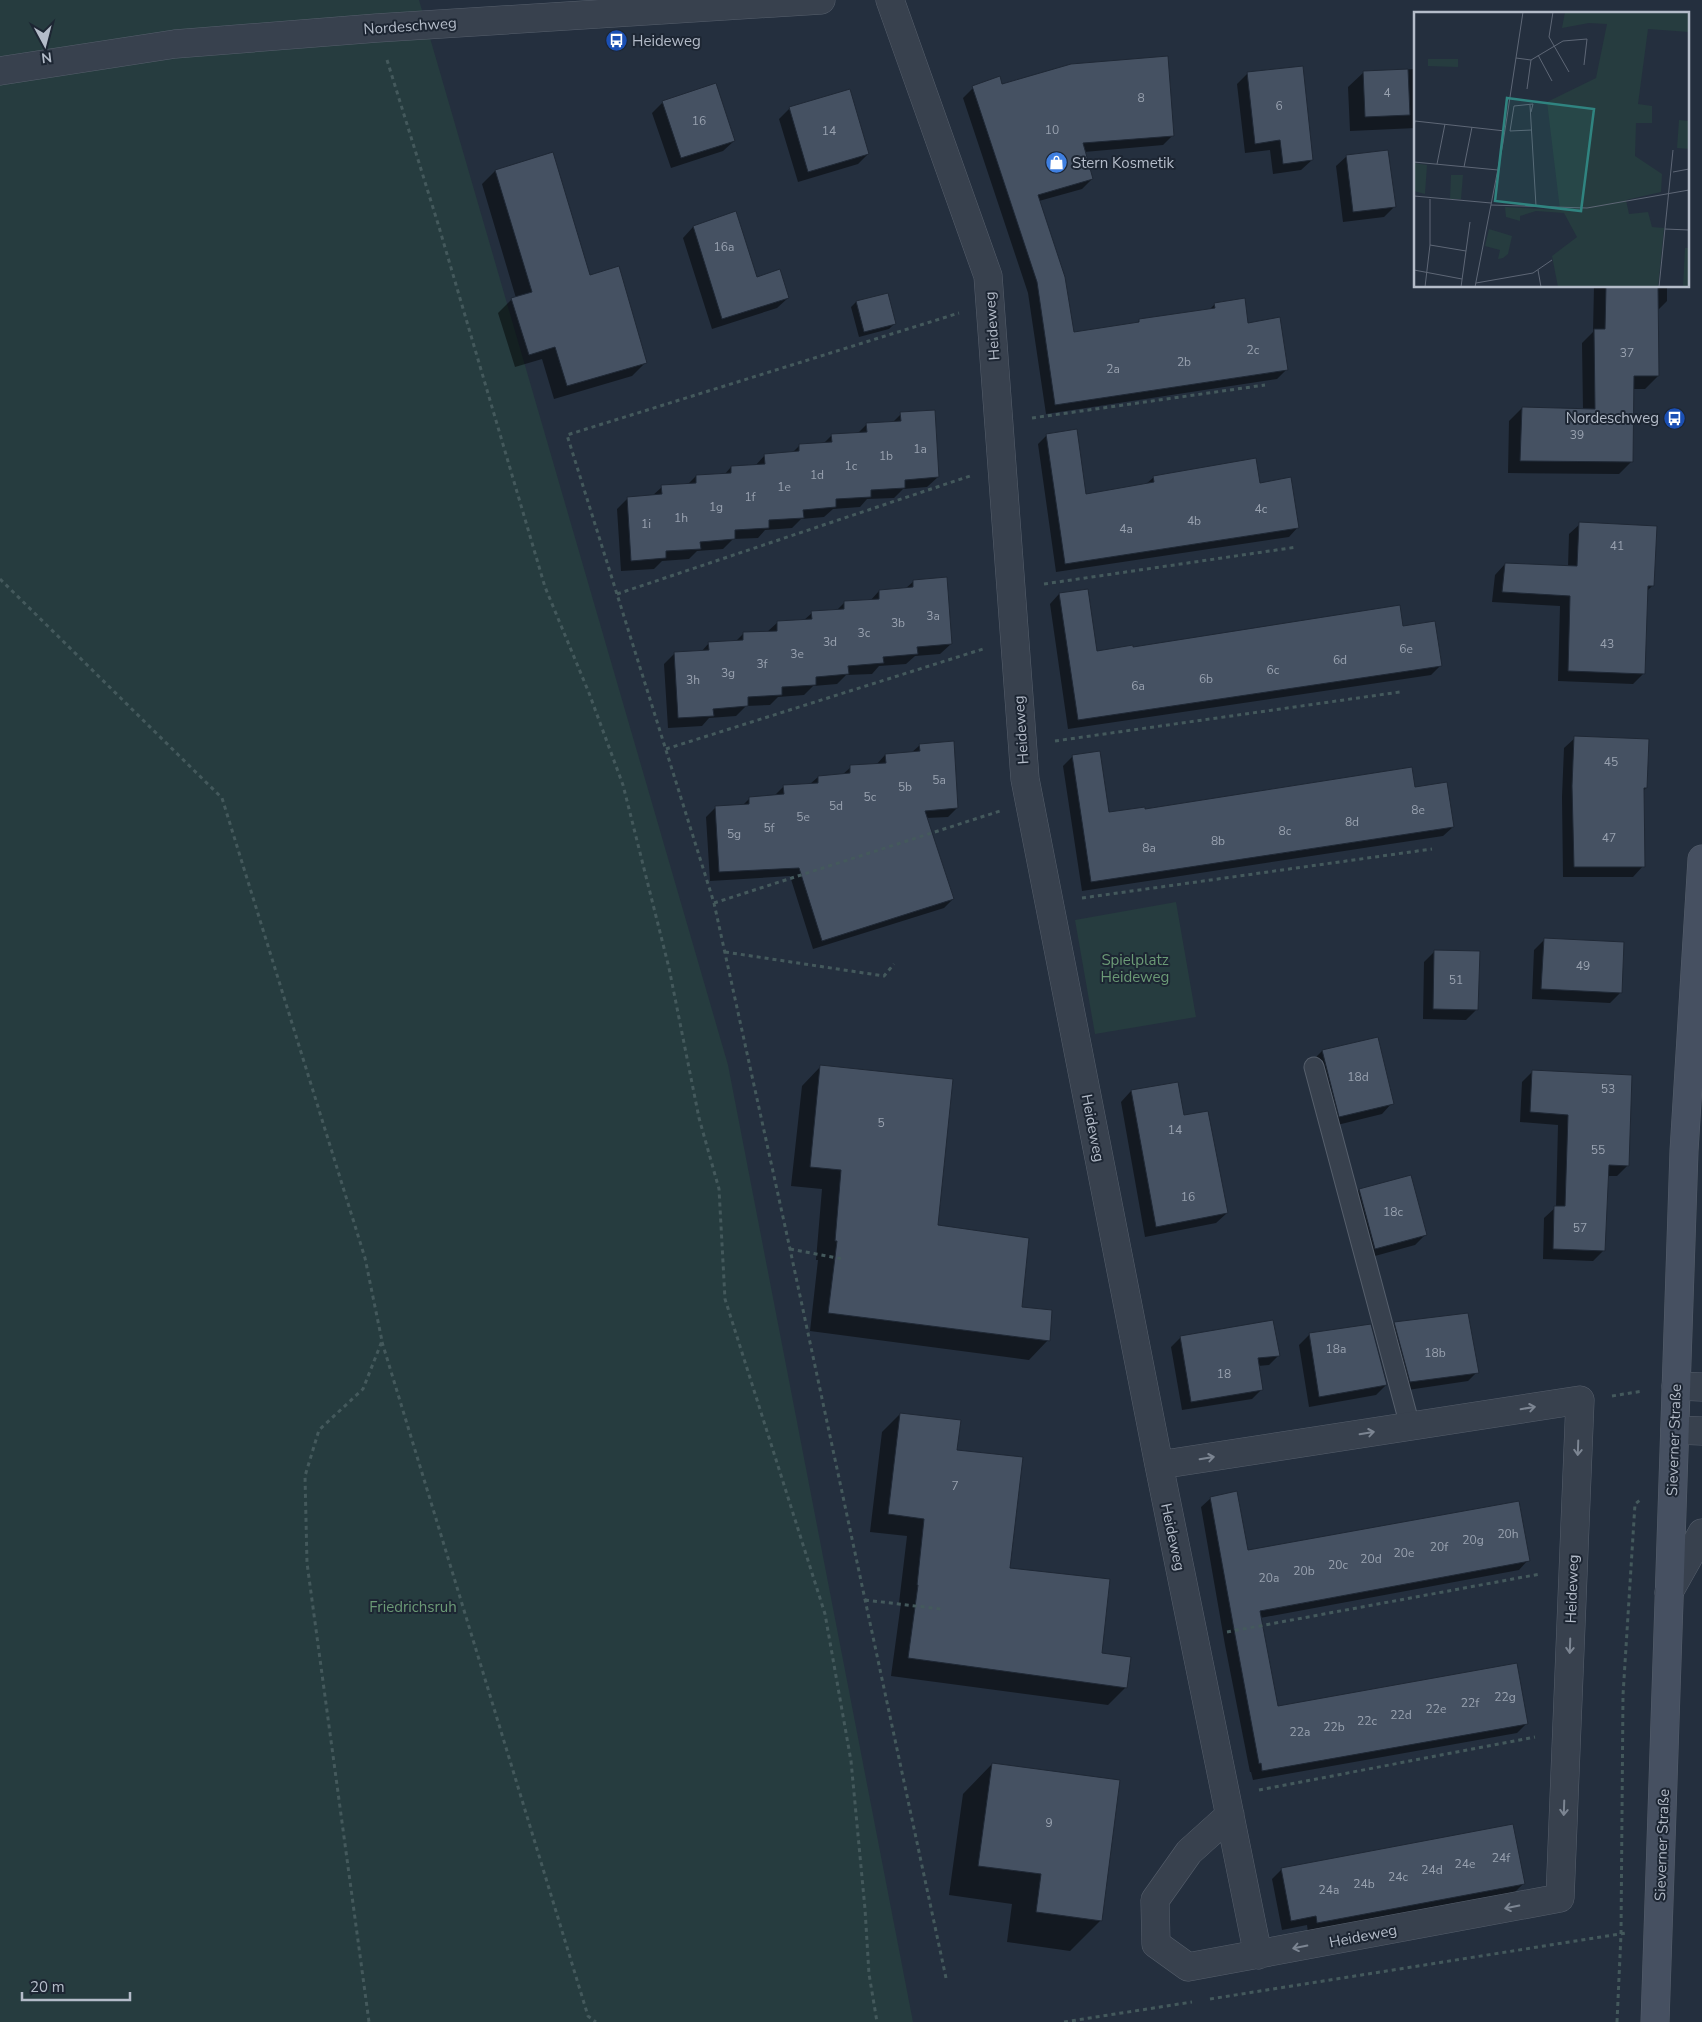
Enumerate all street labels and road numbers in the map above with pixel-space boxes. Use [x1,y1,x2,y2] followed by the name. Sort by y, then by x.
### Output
[363,13,457,39] street label: Nordeschweg
[980,291,1004,361] street label: Heideweg
[1009,695,1033,765] street label: Heideweg
[1077,1092,1109,1164] street label: Heideweg
[1662,1384,1686,1496] street label: Sieverner Straße
[1156,1501,1190,1573] street label: Heideweg
[1561,1554,1583,1624] street label: Heideweg
[1650,1789,1674,1901] street label: Sieverner Straße
[1327,1920,1399,1952] street label: Heideweg

